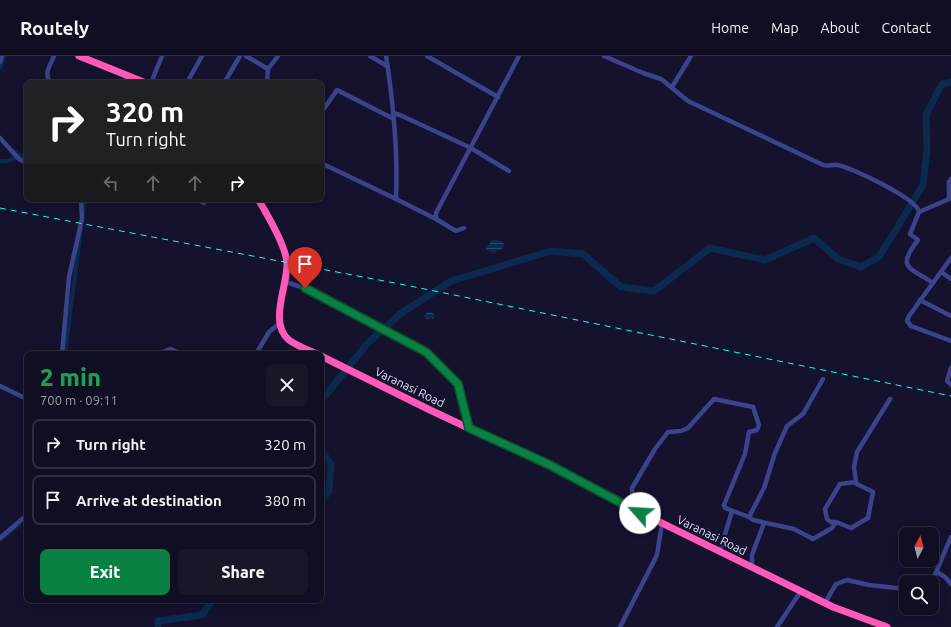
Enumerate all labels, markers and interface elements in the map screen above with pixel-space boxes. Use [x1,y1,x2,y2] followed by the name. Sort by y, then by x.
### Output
[20,17,89,39] text: Routely
[711,20,749,36] text: Home
[771,20,799,36] text: Map
[821,20,860,36] text: About
[882,20,931,36] text: Contact
[40,96,92,148] icon: right
[106,96,184,127] text: 320 m
[106,129,186,149] text: Turn right
[100,172,122,194] icon: left
[142,172,164,194] icon: ahead
[184,172,206,194] icon: ahead
[226,172,248,194] icon: right
[288,247,322,288] pin
[294,253,316,275] icon: arrive
[40,364,101,391] text: 2 min
[266,364,308,406] button: close
[373,365,447,409] street label: Varanasi Road
[40,393,118,407] text: 700 m · 09:11
[42,433,64,455] icon: right
[76,436,146,453] text: Turn right
[264,436,306,453] text: 320 m
[42,489,64,511] icon: arrive
[76,492,222,509] text: Arrive at destination
[264,492,306,509] text: 380 m
[619,492,661,534] position arrow
[675,513,749,557] street label: Varanasi Road
[899,527,939,567] north arrow
[899,527,939,615] map controls
[40,549,170,595] button: Exit
[178,549,308,595] button: Share
[899,575,939,615] button: search

